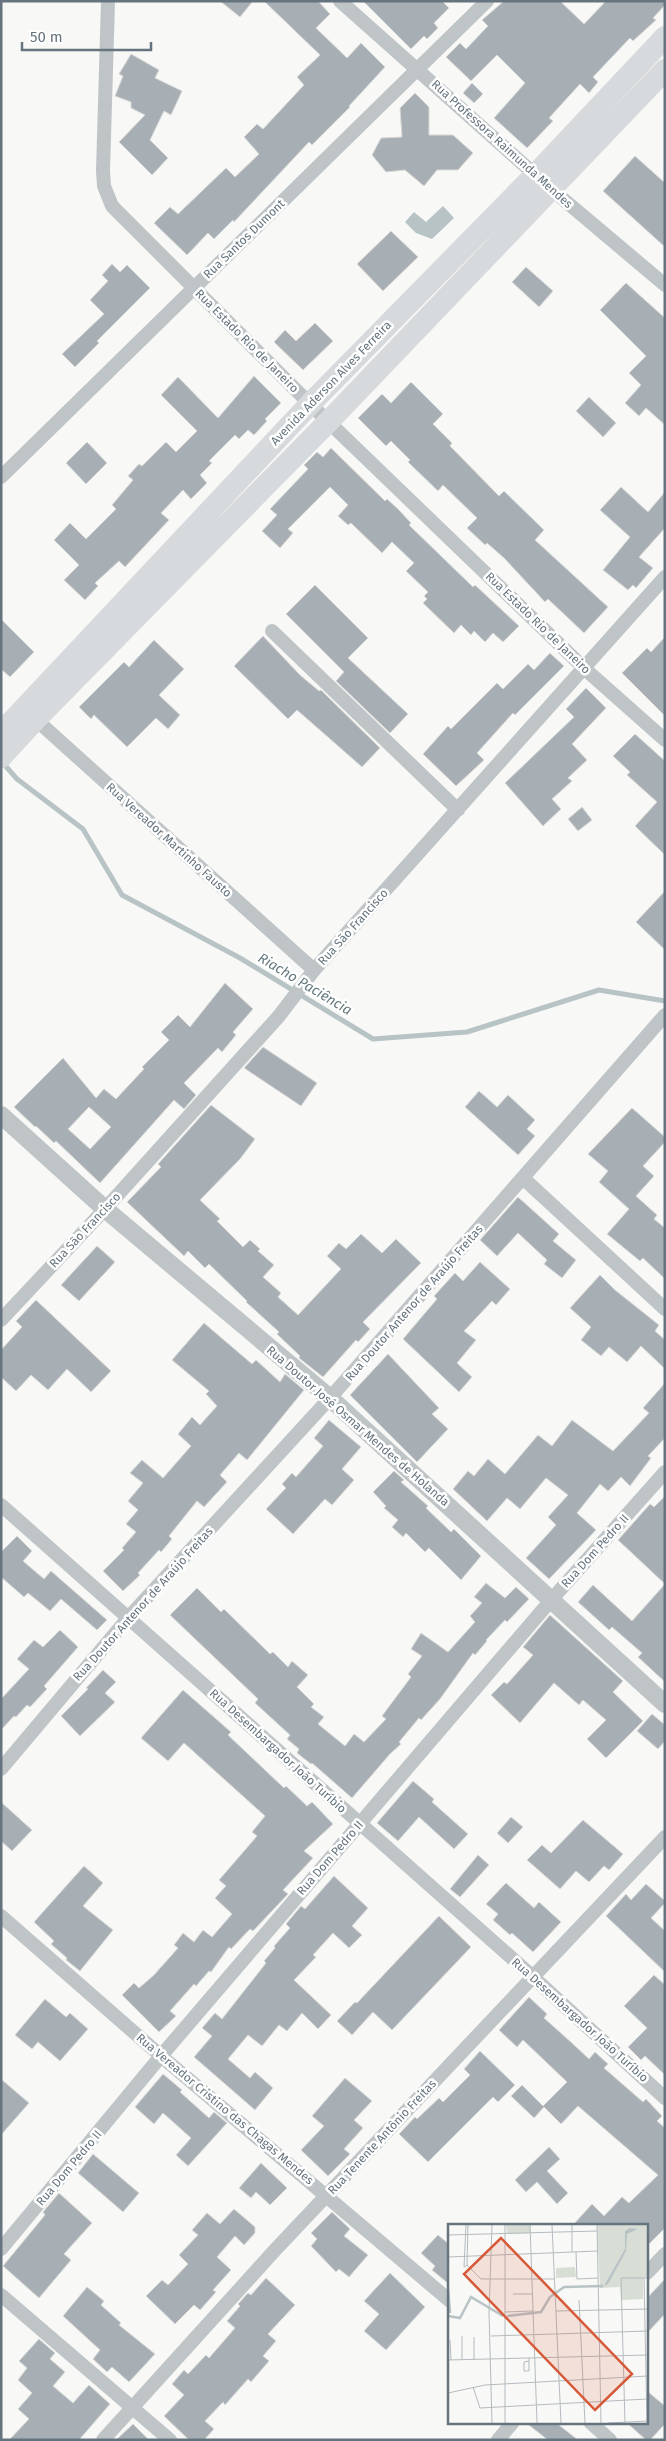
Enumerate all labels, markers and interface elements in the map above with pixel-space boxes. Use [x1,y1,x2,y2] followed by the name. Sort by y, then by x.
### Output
[22,20,151,52] scale bar
[30,28,63,46] text: 50 m
[429,77,576,211] street label: Rua Professora Raimunda Mendes
[201,196,288,281] street label: Rua Santos Dumont
[192,286,302,396] street label: Rua Estado Rio de Janeiro
[268,318,394,448] street label: Avenida Aderson Alves Ferreira
[483,569,593,677] street label: Rua Estado Rio de Janeiro
[103,780,235,900] street label: Rua Vereador Martinho Fausto
[315,886,391,968] street label: Rua São Francisco
[255,949,355,1019] water label: Riacho Paciência
[47,1190,123,1270] street label: Rua São Francisco
[342,1222,486,1384] street label: Rua Doutor Antenor de Araújo Freitas
[264,1343,452,1509] street label: Rua Doutor José Osmar Mendes de Holanda
[558,1511,632,1591] street label: Rua Dom Pedro II
[70,1524,216,1684] street label: Rua Doutor Antenor de Araújo Freitas
[207,1686,349,1816] street label: Rua Desembargador João Turíbio
[294,1818,366,1898] street label: Rua Dom Pedro II
[509,1955,651,2085] street label: Rua Desembargador João Turíbio
[134,2031,317,2188] street label: Rua Vereador Cristino das Chagas Mendes
[325,2076,439,2197] street label: Rua Tenente Antônio Freitas
[33,2127,105,2209] street label: Rua Dom Pedro II
[448,2224,648,2424] inset map

